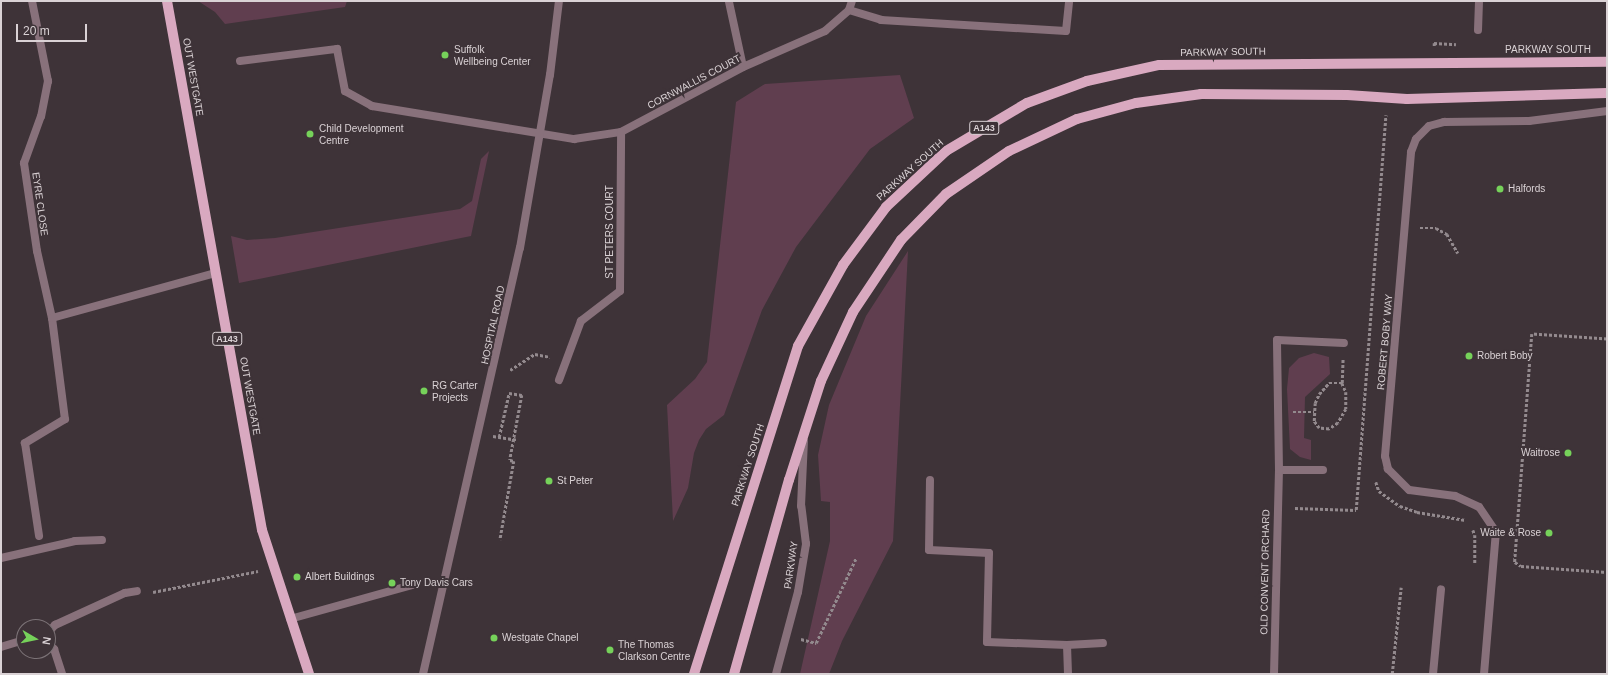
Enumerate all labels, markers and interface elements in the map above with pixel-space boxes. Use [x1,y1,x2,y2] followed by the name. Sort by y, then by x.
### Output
[18,16,89,42] scale bar
[23,24,50,38] text: 20 m
[180,37,206,117] street label: OUT WESTGATE
[454,43,531,66] place label: Suffolk Wellbeing Center
[1505,44,1591,56] street label: PARKWAY SOUTH
[1180,45,1266,59] street label: PARKWAY SOUTH
[439,49,451,61] marker: Suffolk Wellbeing Center
[645,52,743,112] street label: CORNWALLIS COURT
[969,121,999,135] road number: A143
[319,122,403,146] place label: Child Development Centre
[304,128,316,140] marker: Child Development Centre
[874,137,946,203] street label: PARKWAY SOUTH
[30,172,50,236] street label: EYRE CLOSE
[1508,183,1545,195] place label: Halfords
[1495,184,1505,194] marker: Halfords
[604,185,616,279] street label: ST PETERS COURT
[479,284,507,366] street label: HOSPITAL ROAD
[1375,293,1395,391] street label: ROBERT BOBY WAY
[212,332,242,346] road number: A143
[1477,350,1533,362] place label: Robert Boby
[1464,351,1474,361] marker: Robert Boby
[237,356,263,436] street label: OUT WESTGATE
[432,379,478,402] place label: RG Carter Projects
[419,386,429,396] marker: RG Carter Projects
[729,422,767,508] street label: PARKWAY SOUTH
[1521,447,1560,459] place label: Waitrose
[1563,448,1573,458] marker: Waitrose
[557,475,593,487] place label: St Peter
[544,476,554,486] marker: St Peter
[1258,509,1272,635] street label: OLD CONVENT ORCHARD
[1480,527,1541,539] place label: Waite & Rose
[1544,528,1554,538] marker: Waite & Rose
[782,540,800,590] street label: PARKWAY
[305,571,374,583] place label: Albert Buildings
[292,572,302,582] marker: Albert Buildings
[400,577,473,589] place label: Tony Davis Cars
[387,578,397,588] marker: Tony Davis Cars
[16,619,56,659] north arrow
[502,632,579,644] place label: Westgate Chapel
[489,633,499,643] marker: Westgate Chapel
[40,636,53,646] text: N
[618,638,690,662] place label: The Thomas Clarkson Centre
[605,645,615,655] marker: The Thomas Clarkson Centre

